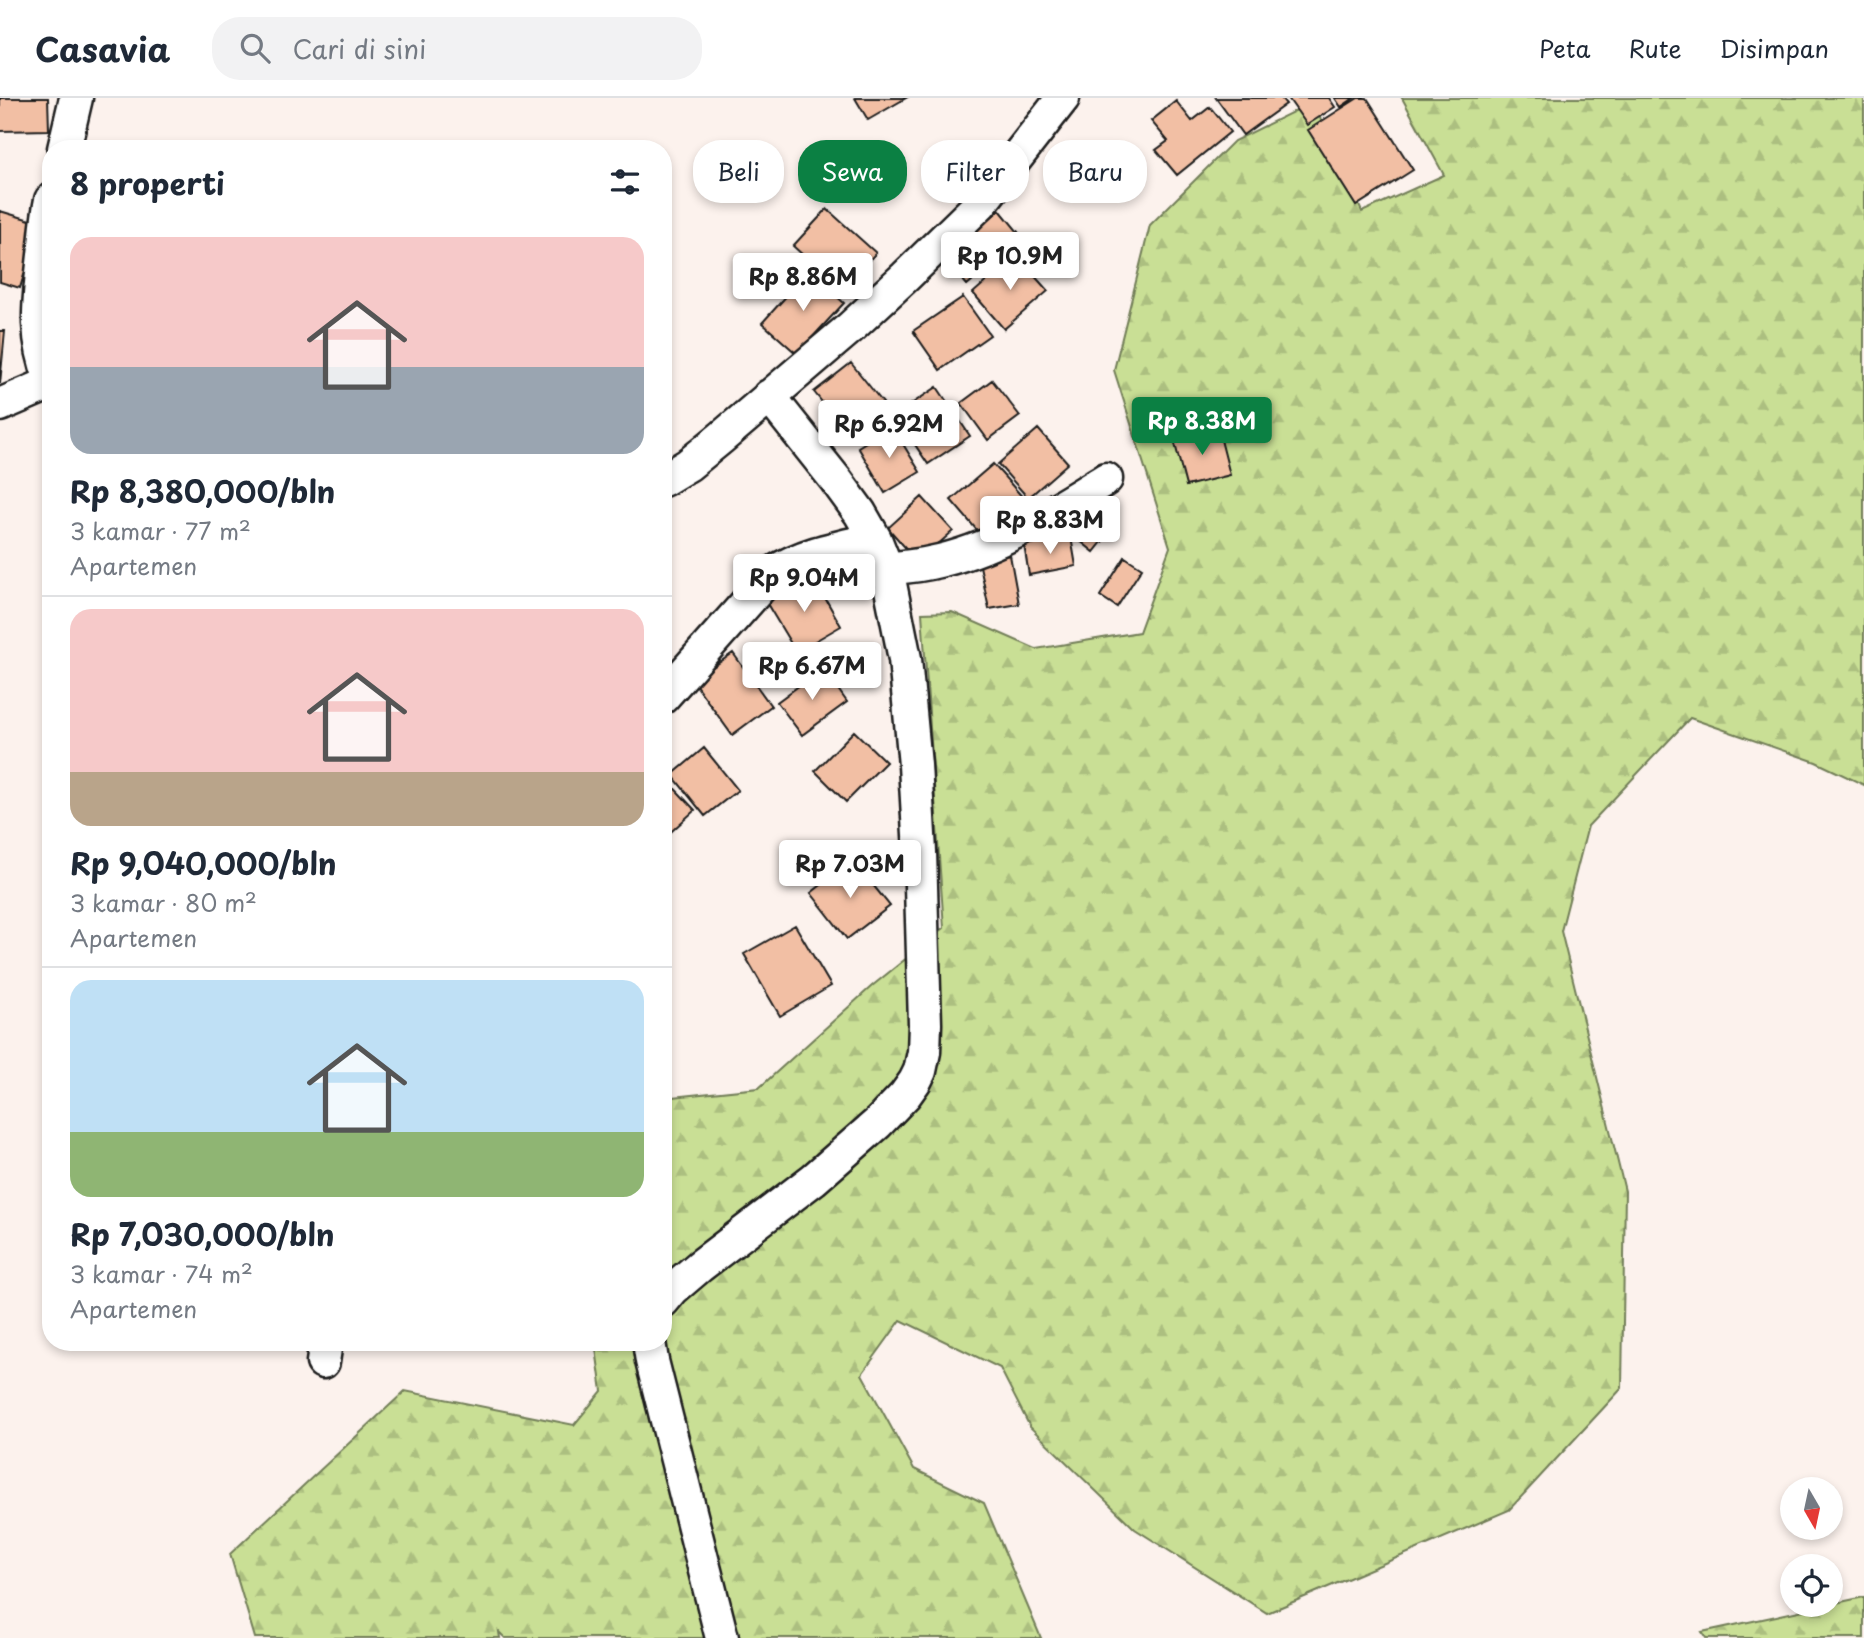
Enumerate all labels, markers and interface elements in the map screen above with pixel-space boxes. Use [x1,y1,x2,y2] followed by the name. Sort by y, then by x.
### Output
[212,17,702,80] search box
[35,23,170,73] text: Casavia
[236,29,274,67] icon: search
[292,29,426,68] text: Cari di sini
[1539,30,1591,66] text: Peta
[1629,30,1681,66] text: Rute
[1719,30,1829,66] text: Disimpan
[693,140,784,203] chip: Beli
[798,140,907,203] chip: Sewa
[921,140,1029,203] chip: Filter
[1043,140,1147,203] chip: Baru
[70,160,225,205] text: 8 properti
[606,163,644,201] icon: filters
[938,232,1082,292] pin: Rp 10.9M
[957,237,1063,272] text: Rp 10.9M
[731,254,875,313] pin: Rp 8.86M
[749,258,857,293] text: Rp 8.86M
[294,282,420,408] icon: home
[1130,398,1274,457] pin: Rp 8.38M
[817,400,961,460] pin: Rp 6.92M
[1148,402,1256,437] text: Rp 8.38M
[834,405,944,440] text: Rp 6.92M
[70,468,335,513] text: Rp 8,380,000/bln
[978,496,1122,556] pin: Rp 8.83M
[996,501,1104,536] text: Rp 8.83M
[70,513,251,548] text: 3 kamar · 77 m²
[70,548,197,583] text: Apartemen
[732,554,876,614] pin: Rp 9.04M
[749,559,859,594] text: Rp 9.04M
[740,642,884,702] pin: Rp 6.67M
[758,647,866,682] text: Rp 6.67M
[294,654,420,780] icon: home
[70,840,336,885] text: Rp 9,040,000/bln
[778,840,922,900] pin: Rp 7.03M
[795,845,905,880] text: Rp 7.03M
[70,885,257,920] text: 3 kamar · 80 m²
[70,920,197,955] text: Apartemen
[294,1025,420,1151] icon: home
[70,1211,334,1256] text: Rp 7,030,000/bln
[70,1256,253,1291] text: 3 kamar · 74 m²
[70,1291,197,1326] text: Apartemen
[1780,1477,1843,1540] north arrow
[1780,1477,1843,1617] map controls
[1780,1554,1843,1617] button: locate

